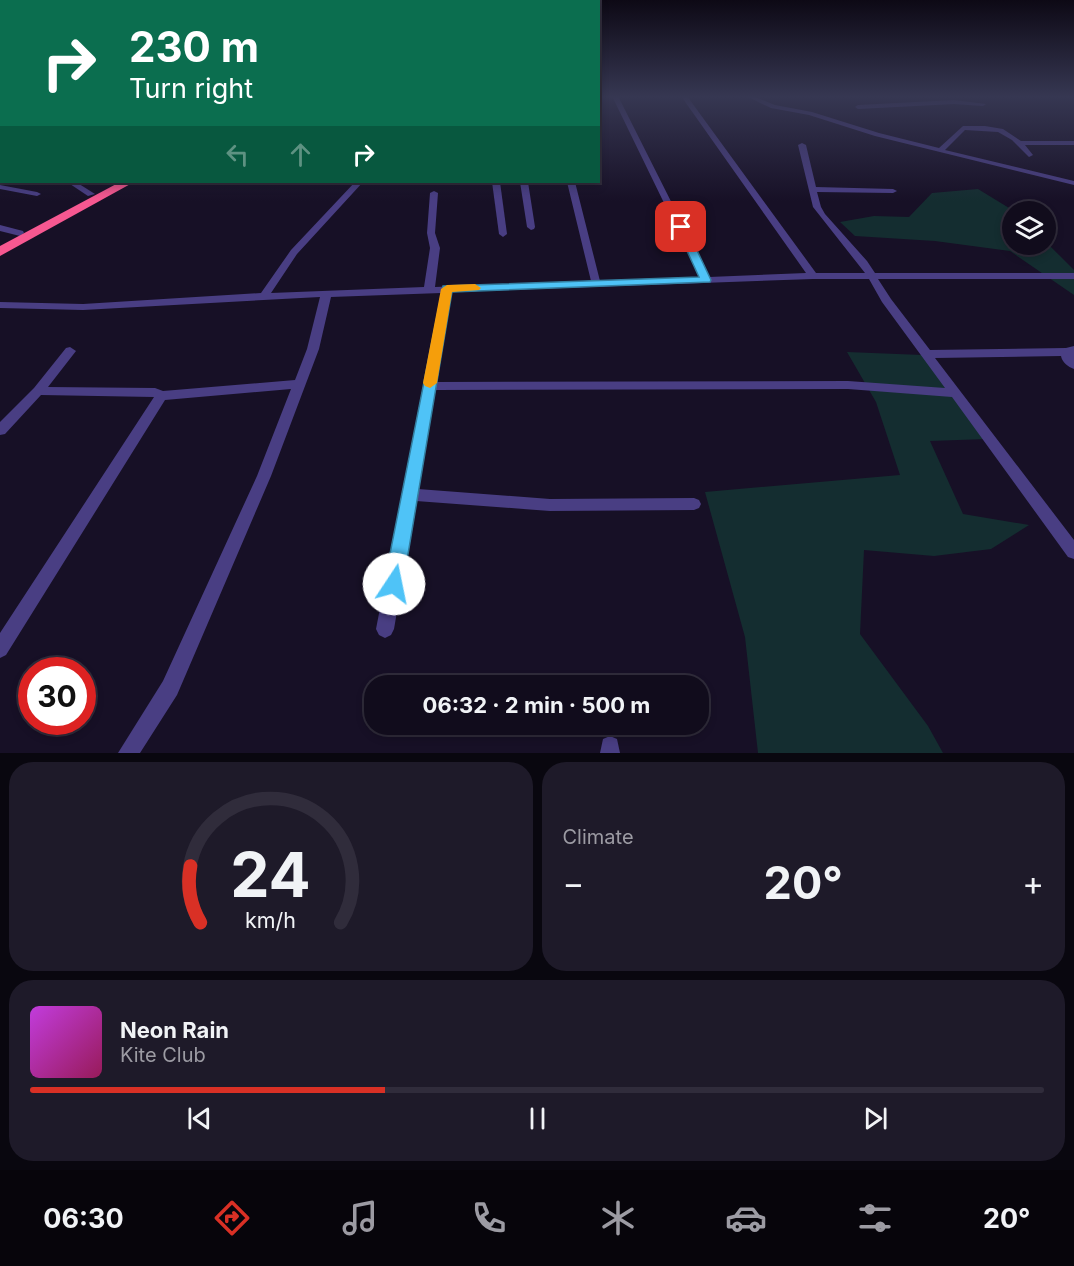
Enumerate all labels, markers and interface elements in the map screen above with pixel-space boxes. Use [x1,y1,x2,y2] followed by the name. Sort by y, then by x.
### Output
[129,21,259,72] text: 230 m
[30,24,108,102] icon: right
[129,72,253,105] text: Turn right
[221,138,254,171] icon: left
[284,138,317,171] icon: ahead
[347,138,380,171] icon: right
[655,201,706,252] pin
[1002,201,1056,255] map controls
[1002,201,1056,255] button: layers
[664,210,697,243] icon: arrive
[362,552,426,616] position arrow
[18,657,96,735] speed limit sign: 30
[423,692,650,718] text: 06:32 · 2 min · 500 m
[563,825,634,849] text: Climate
[230,837,311,912] text: 24
[764,855,843,910] text: 20°
[563,863,584,903] text: −
[1022,863,1044,903] text: +
[245,908,296,934] text: km/h
[120,1017,229,1043] text: Neon Rain
[120,1043,206,1067] text: Kite Club
[183,1102,216,1135] icon: previous
[521,1102,554,1135] icon: pause
[859,1102,892,1135] icon: next
[211,1197,253,1239] icon: directions
[339,1197,381,1239] icon: music
[468,1197,510,1239] icon: phone
[597,1197,639,1239] icon: climate
[725,1197,767,1239] icon: car
[854,1197,896,1239] icon: filters
[43,1202,124,1235] text: 06:30
[983,1202,1031,1235] text: 20°

